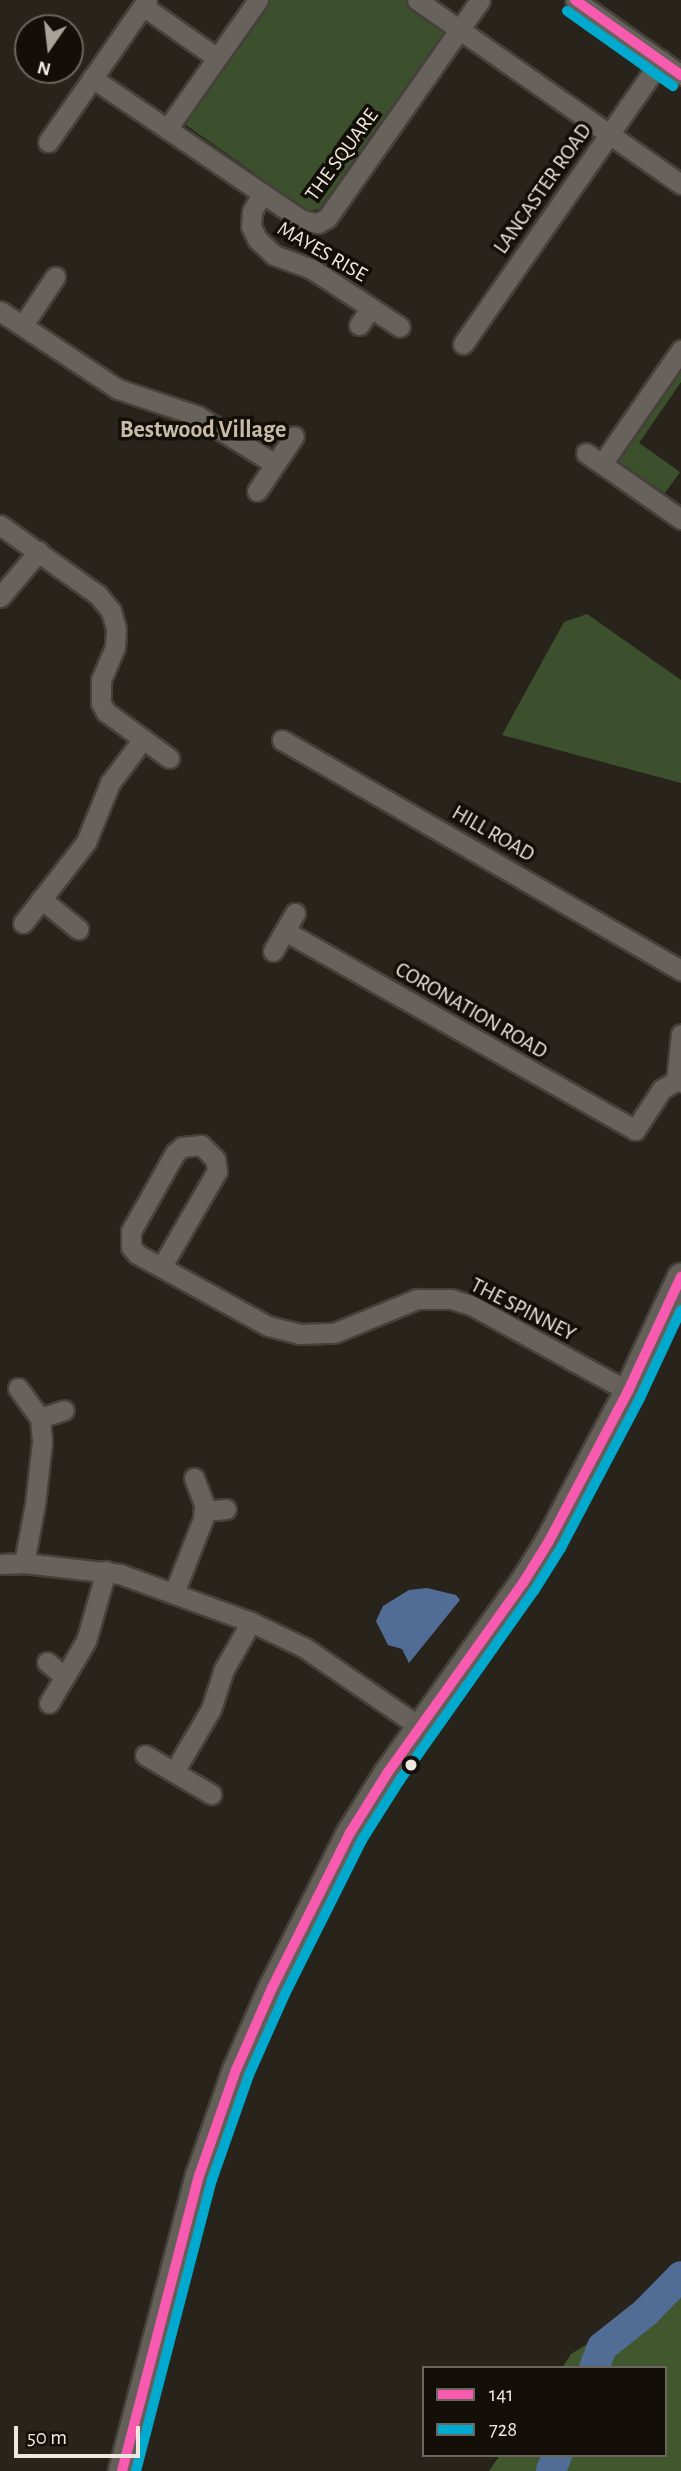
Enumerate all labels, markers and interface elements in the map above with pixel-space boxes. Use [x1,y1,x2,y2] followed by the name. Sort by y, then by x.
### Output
[14,14,84,84] north arrow
[36,57,53,79] text: N
[300,104,384,206] street label: THE SQUARE
[489,119,597,259] street label: LANCASTER ROAD
[273,216,371,288] street label: MAYES RISE
[120,417,286,445] district label: Bestwood Village
[447,800,539,868] street label: HILL ROAD
[391,957,551,1065] street label: CORONATION ROAD
[466,1273,580,1347] street label: THE SPINNEY
[404,1758,418,1772] unlabelled marker
[422,2366,667,2457] legend
[489,2384,514,2405] text: 141
[18,2412,144,2456] scale bar
[489,2419,517,2440] text: 728
[27,2427,67,2448] text: 50 m

